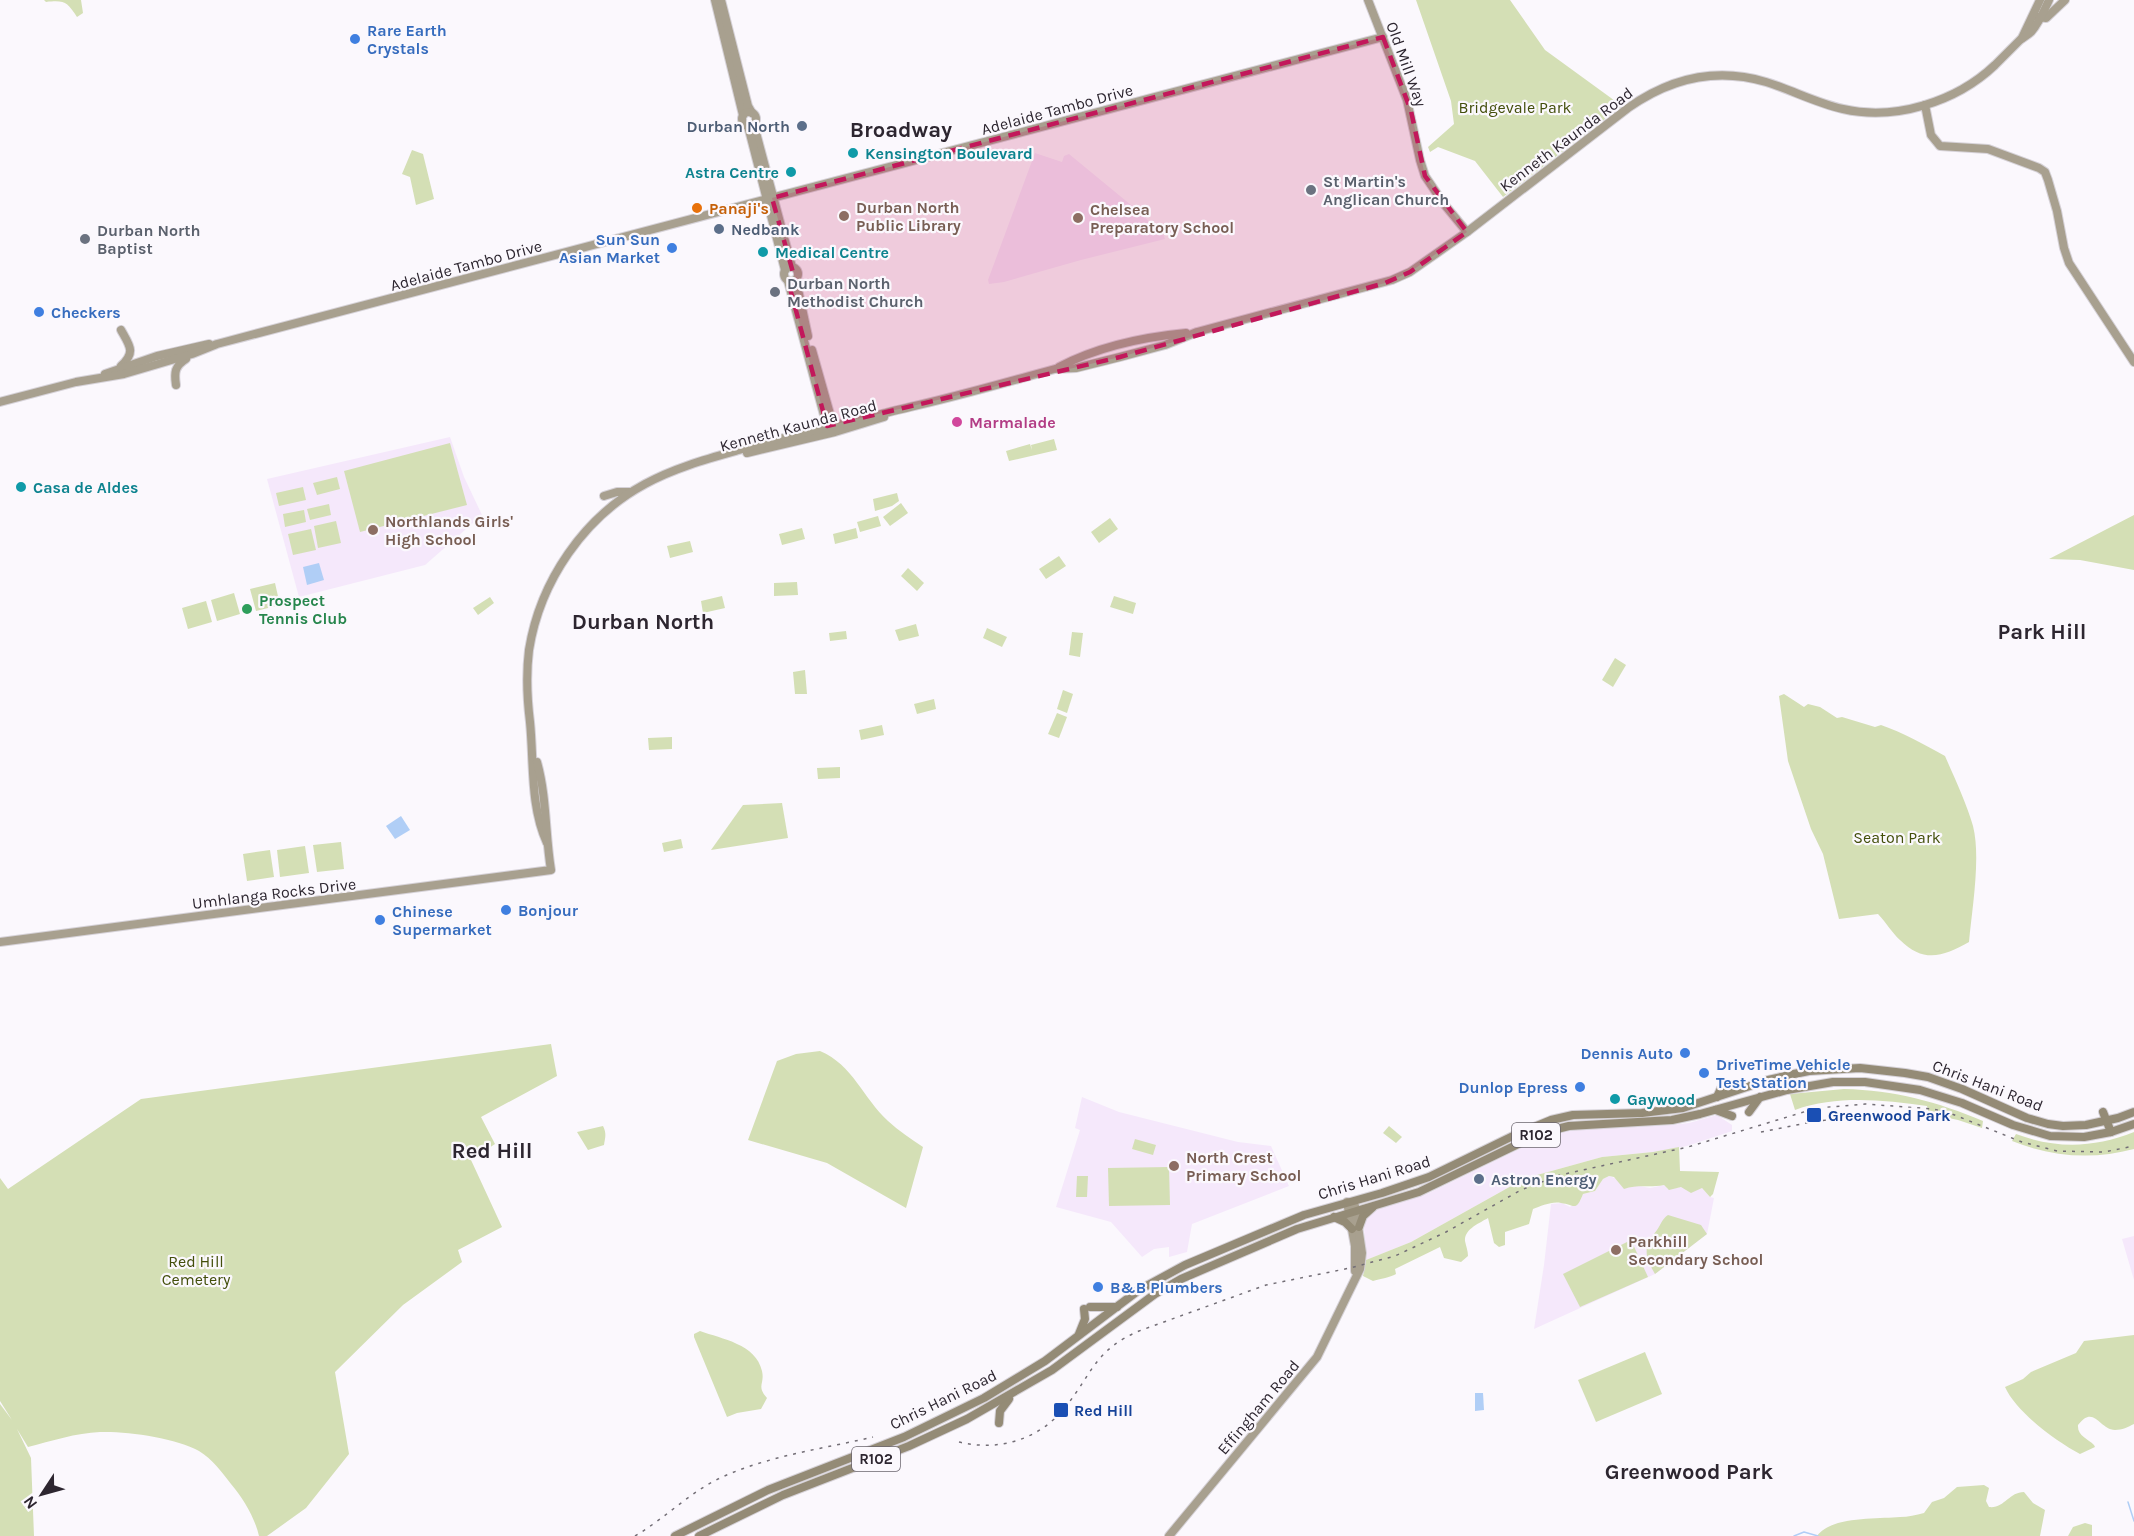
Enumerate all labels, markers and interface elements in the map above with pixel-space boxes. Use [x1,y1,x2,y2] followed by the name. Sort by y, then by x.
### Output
[1382,19,1431,110] street label: Old Mill Way
[367,21,447,58] place label: Rare Earth Crystals
[348,32,362,46] marker: Rare Earth Crystals
[979,80,1135,139] street label: Adelaide Tambo Drive
[1496,83,1637,196] street label: Kenneth Kaunda Road
[1458,98,1572,117] park label: Bridgevale Park
[686,117,790,136] place label: Durban North
[850,117,952,143] district label: Broadway
[795,119,809,133] marker: Durban North
[865,144,1033,163] place label: Kensington Boulevard
[846,146,860,160] marker: Kensington Boulevard
[685,163,779,182] place label: Astra Centre
[784,165,798,179] marker: Astra Centre
[1323,172,1449,209] place label: St Martin's Anglican Church
[1304,183,1318,197] marker: St Martin's Anglican Church
[856,198,961,235] place label: Durban North Public Library
[709,199,769,218] place label: Panaji's
[1090,200,1234,237] place label: Chelsea Preparatory School
[690,201,704,215] marker: Panaji's
[837,209,851,223] marker: Durban North Public Library
[1071,211,1085,225] marker: Chelsea Preparatory School
[731,220,800,239] place label: Nedbank
[97,221,201,258] place label: Durban North Baptist
[712,222,726,236] marker: Nedbank
[559,230,660,267] place label: Sun Sun Asian Market
[78,232,92,246] marker: Durban North Baptist
[388,236,544,295] street label: Adelaide Tambo Drive
[665,241,679,255] marker: Sun Sun Asian Market
[775,243,889,262] place label: Medical Centre
[756,245,770,259] marker: Medical Centre
[787,274,924,311] place label: Durban North Methodist Church
[768,285,782,299] marker: Durban North Methodist Church
[51,303,121,322] place label: Checkers
[32,305,46,319] marker: Checkers
[718,395,879,456] street label: Kenneth Kaunda Road
[969,413,1056,432] place label: Marmalade
[950,415,964,429] marker: Marmalade
[33,478,138,497] place label: Casa de Aldes
[14,480,28,494] marker: Casa de Aldes
[385,512,513,549] place label: Northlands Girls' High School
[366,523,380,537] marker: Northlands Girls' High School
[259,591,347,628] place label: Prospect Tennis Club
[240,602,254,616] marker: Prospect Tennis Club
[572,609,714,635] district label: Durban North
[1998,619,2087,645] district label: Park Hill
[1853,828,1941,847] park label: Seaton Park
[191,874,357,913] street label: Umhlanga Rocks Drive
[518,901,579,920] place label: Bonjour
[392,902,492,939] place label: Chinese Supermarket
[499,903,513,917] marker: Bonjour
[373,913,387,927] marker: Chinese Supermarket
[1580,1044,1673,1063] place label: Dennis Auto
[1678,1046,1692,1060] marker: Dennis Auto
[1716,1055,1850,1092] place label: DriveTime Vehicle Test Station
[1930,1056,2046,1115] street label: Chris Hani Road
[1697,1066,1711,1080] marker: DriveTime Vehicle Test Station
[1458,1078,1568,1097] place label: Dunlop Epress
[1573,1080,1587,1094] marker: Dunlop Epress
[1627,1090,1695,1109] place label: Gaywood
[1608,1092,1622,1106] marker: Gaywood
[1805,1106,1823,1124] marker: Greenwood Park
[1828,1106,1951,1125] place label: Greenwood Park
[1512,1123,1560,1147] road number: R102
[451,1138,533,1164] district label: Red Hill
[1186,1148,1301,1185] place label: North Crest Primary School
[1316,1151,1433,1204] street label: Chris Hani Road
[1167,1159,1181,1173] marker: North Crest Primary School
[1491,1170,1597,1189] place label: Astron Energy
[1472,1172,1486,1186] marker: Astron Energy
[1628,1232,1763,1269] place label: Parkhill Secondary School
[1609,1243,1623,1257] marker: Parkhill Secondary School
[162,1252,231,1289] park label: Red Hill Cemetery
[1110,1278,1223,1297] place label: B&B Plumbers
[1091,1280,1105,1294] marker: B&B Plumbers
[1213,1356,1303,1458] street label: Effingham Road
[887,1365,1000,1434] street label: Chris Hani Road
[1052,1401,1070,1419] marker: Red Hill
[1074,1401,1133,1420] place label: Red Hill
[852,1447,900,1471] road number: R102
[1605,1459,1773,1485] district label: Greenwood Park
[12,1464,72,1524] north arrow
[19,1492,41,1513] text: N

